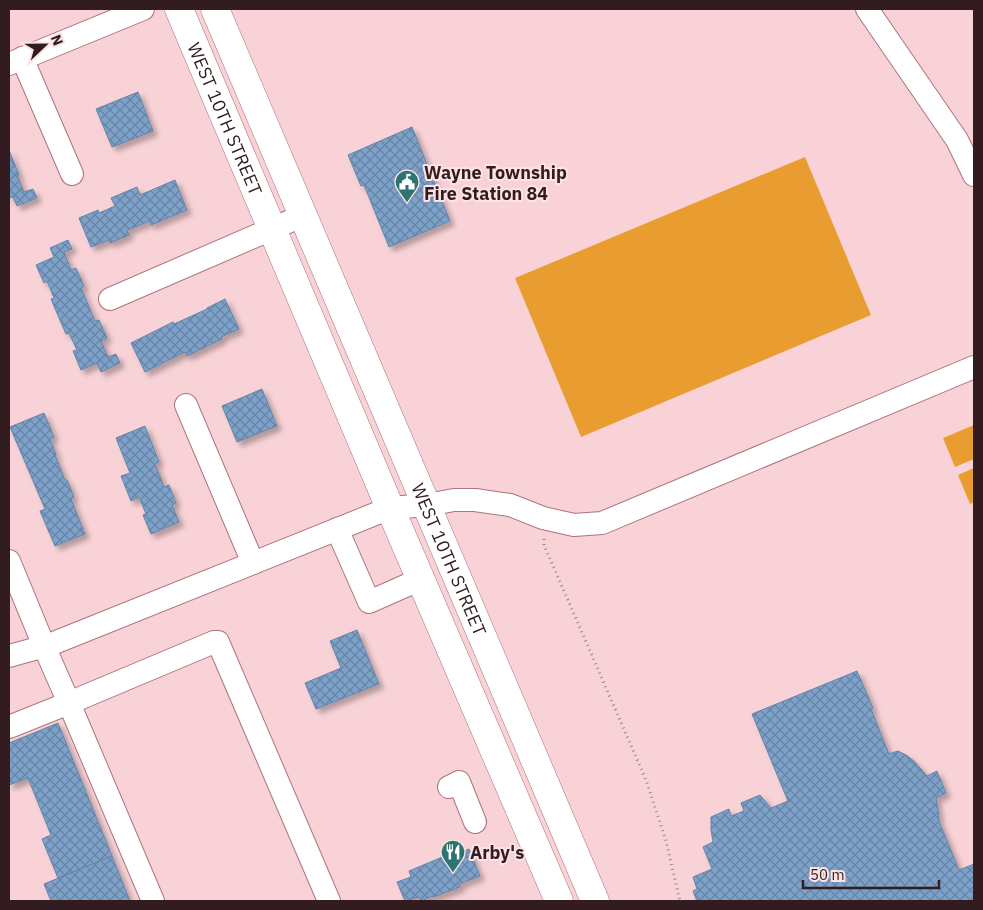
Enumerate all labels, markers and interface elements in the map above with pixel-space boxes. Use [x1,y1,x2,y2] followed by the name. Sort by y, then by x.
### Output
[20,20,70,70] north arrow
[47,32,67,48] text: N
[183,39,268,198] street label: WEST 10TH STREET
[424,161,567,205] place label: Wayne Township Fire Station 84
[394,169,420,203] public building icon: Wayne Township Fire Station 84
[407,479,492,639] street label: WEST 10TH STREET
[440,839,466,873] restaurant icon: Arby's
[470,841,524,864] place label: Arby's
[803,858,939,890] scale bar
[810,865,845,884] text: 50 m

